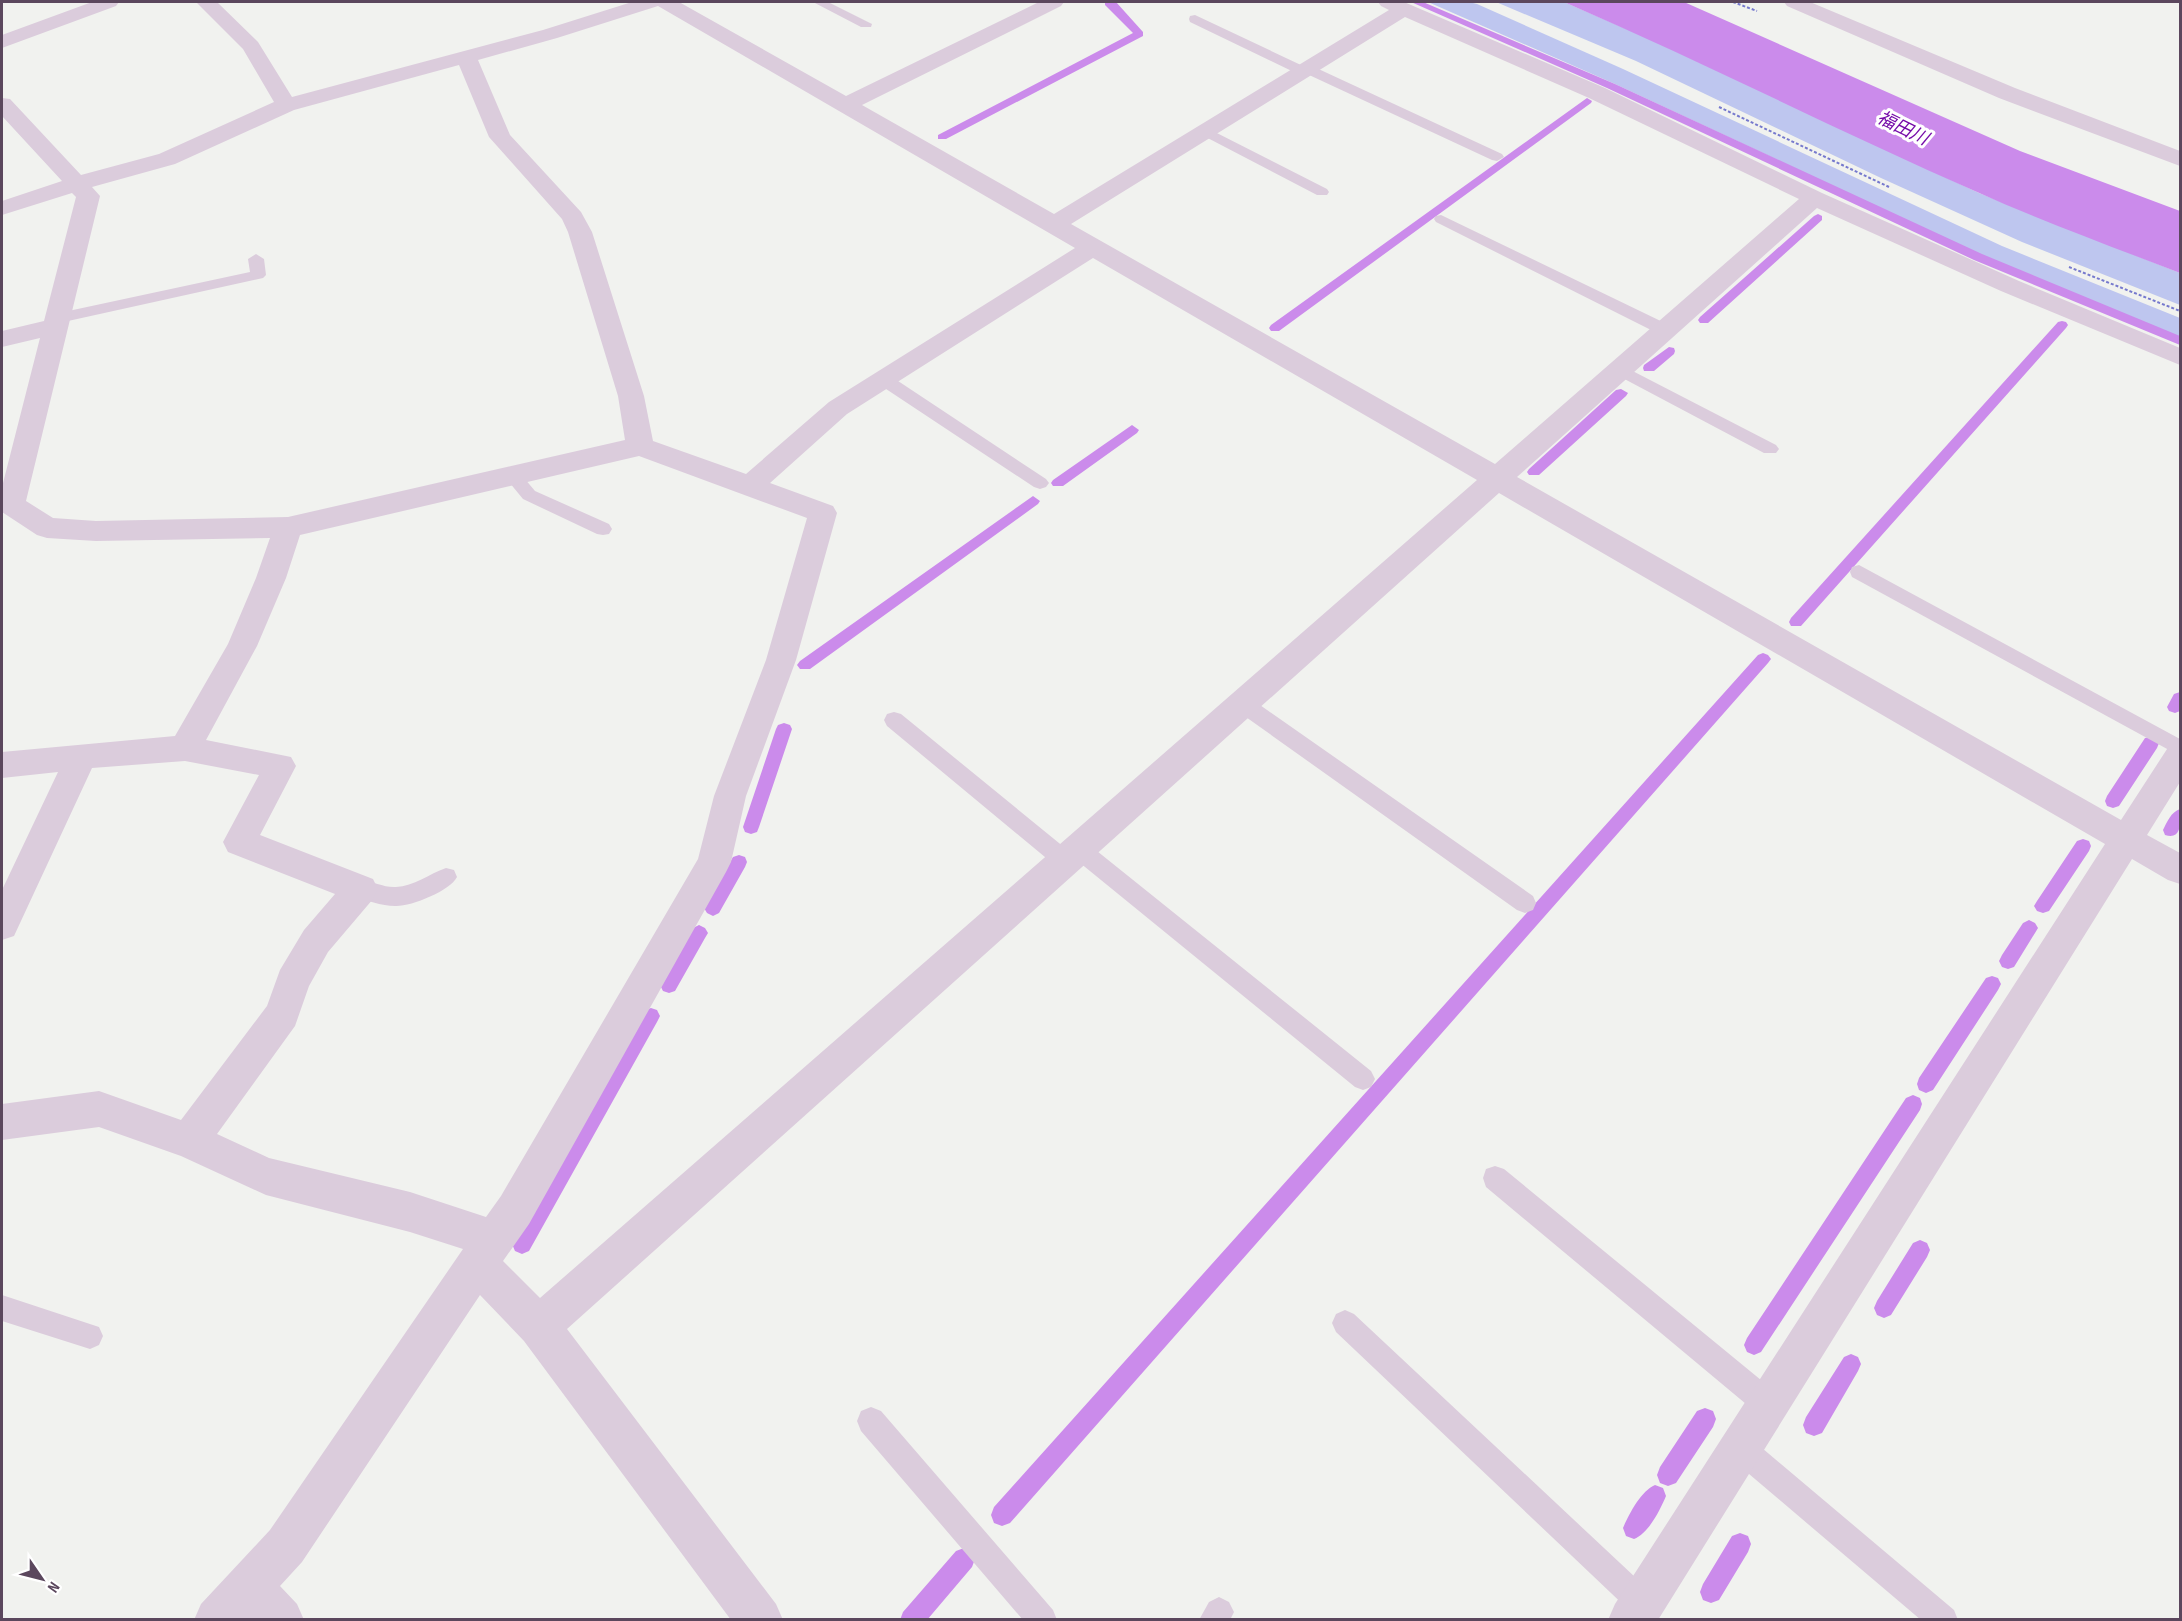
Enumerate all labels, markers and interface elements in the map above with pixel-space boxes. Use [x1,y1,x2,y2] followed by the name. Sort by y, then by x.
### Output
[1874,107,1933,151] water label: 福田川
[12,1549,72,1609] north arrow
[43,1578,63,1596] text: N

